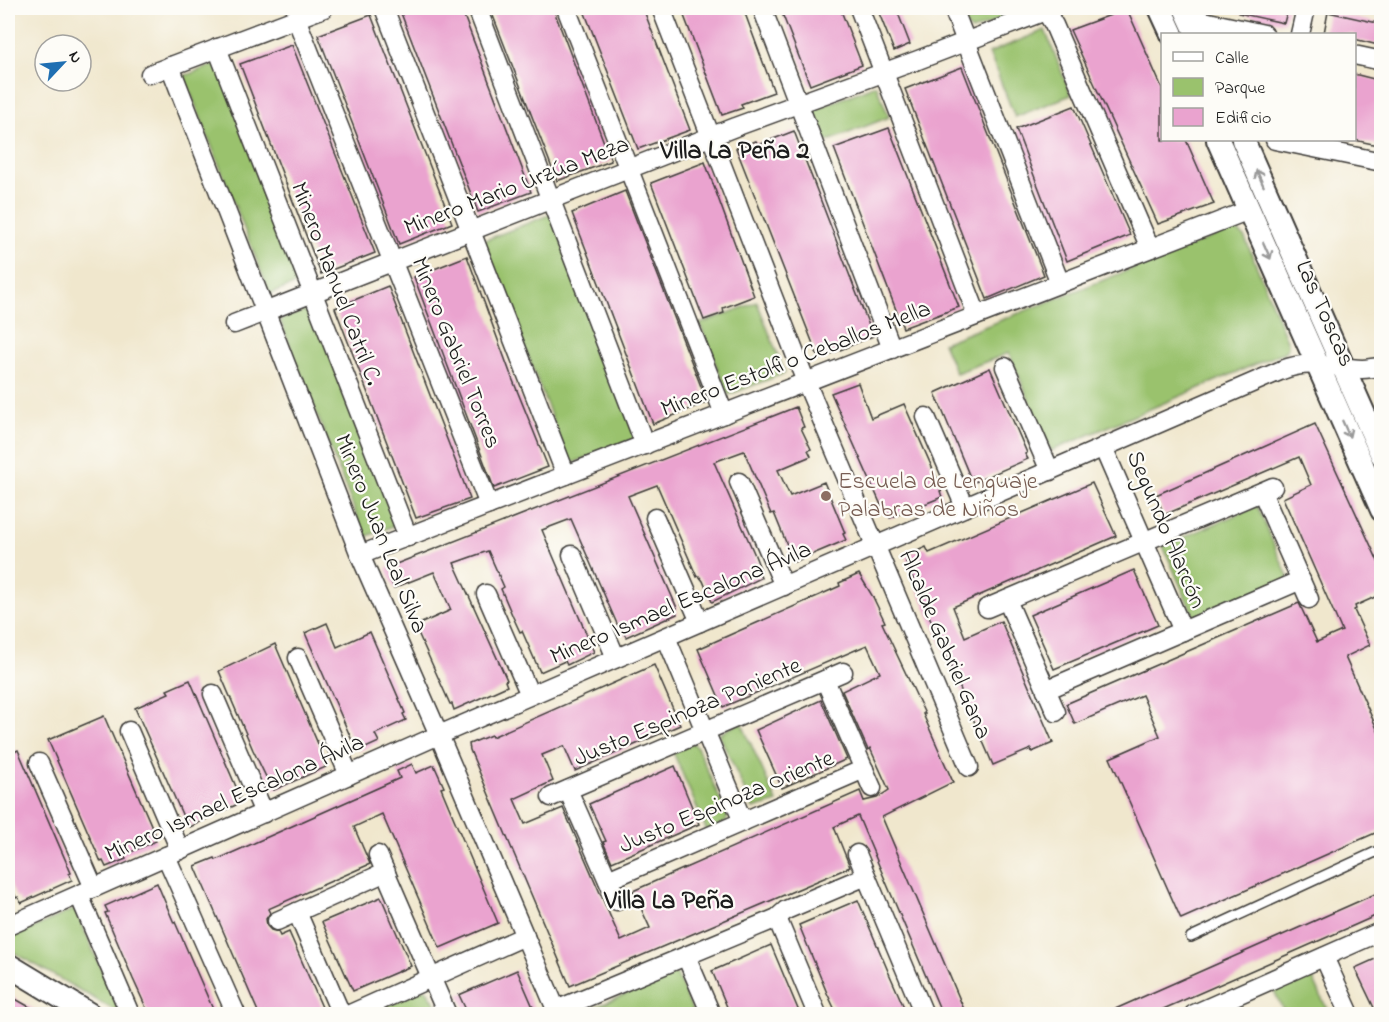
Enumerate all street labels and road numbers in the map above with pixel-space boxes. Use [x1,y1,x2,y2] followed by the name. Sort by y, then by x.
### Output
[399,128,635,246] street label: Minero Mario Urzúa Meza
[280,177,390,391] street label: Minero Manuel Catril C.
[401,252,509,454] street label: Minero Gabriel Torres
[1285,255,1363,373] street label: Las Toscas
[656,292,936,428] street label: Minero Estolfio Ceballos Mella
[324,429,436,639] street label: Minero Juan Leal Silva
[1116,446,1214,614] street label: Segundo Alarcón
[545,533,817,675] street label: Minero Ismael Escalona Ávila
[888,545,1000,745] street label: Alcalde Gabriel Gana
[569,649,807,777] street label: Justo Espinoza Poniente
[100,726,370,872] street label: Minero Ismael Escalona Ávila
[614,742,840,864] street label: Justo Espinoza Oriente

